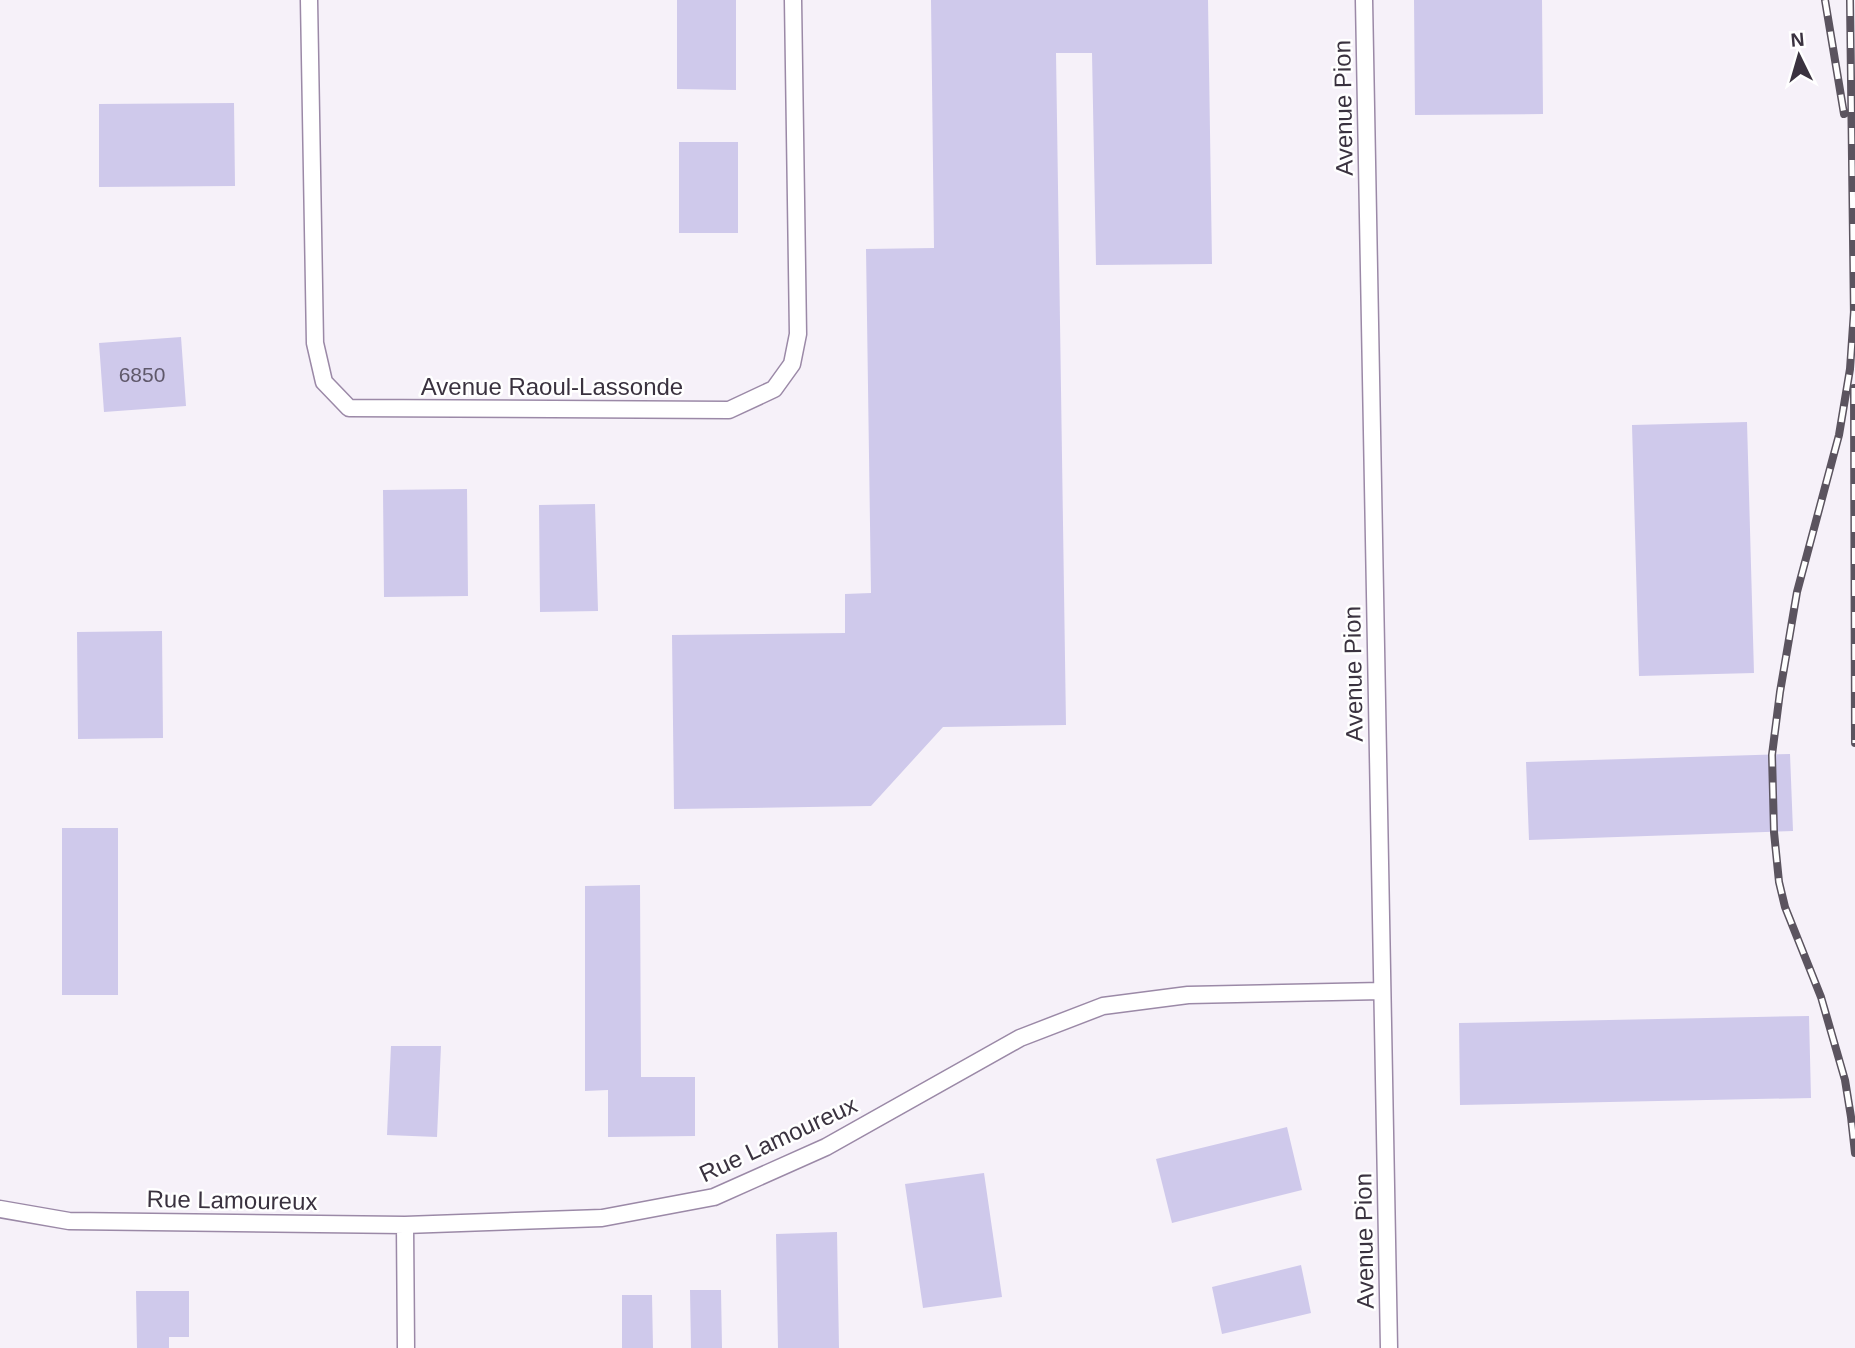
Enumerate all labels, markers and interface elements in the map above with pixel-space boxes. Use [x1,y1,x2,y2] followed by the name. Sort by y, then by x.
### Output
[1764,21,1834,91] north arrow
[1790,29,1805,51] text: N
[1328,40,1358,176] street label: Avenue Pion
[119,363,165,386] house number: 6850
[421,373,683,400] street label: Avenue Raoul-Lassonde
[1338,606,1368,742] street label: Avenue Pion
[695,1091,861,1187] street label: Rue Lamoureux
[1349,1173,1379,1309] street label: Avenue Pion
[146,1185,318,1215] street label: Rue Lamoureux

